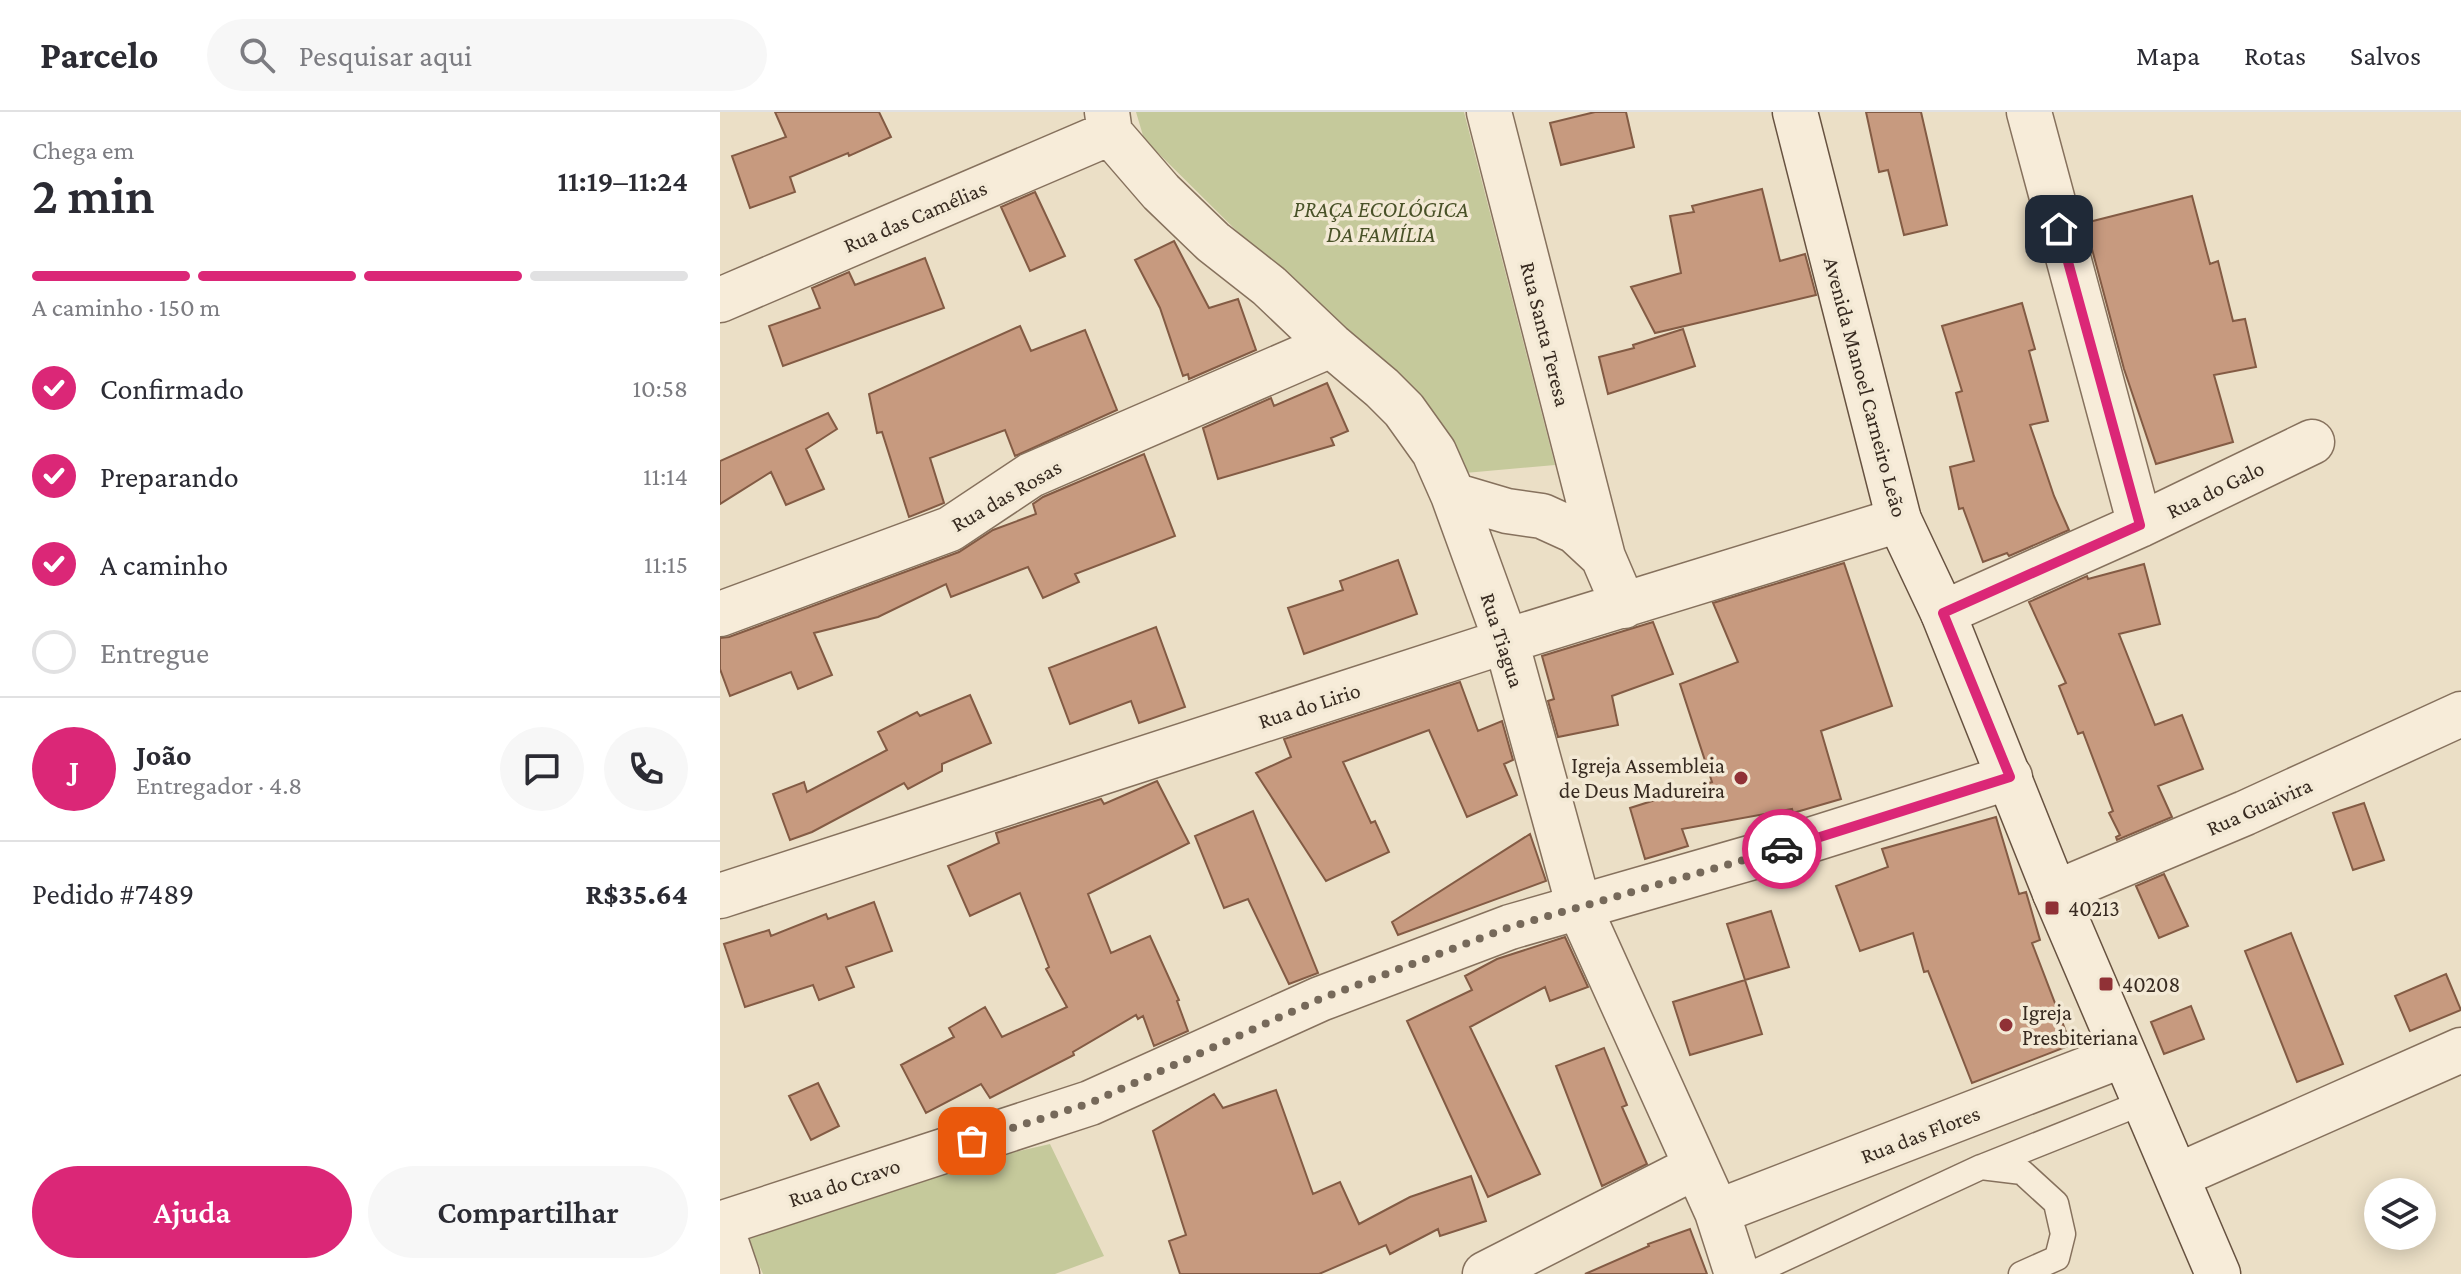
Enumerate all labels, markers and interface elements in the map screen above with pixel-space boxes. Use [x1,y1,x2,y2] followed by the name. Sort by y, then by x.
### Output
[207,19,767,91] search box
[235,33,279,77] icon: search
[40,34,159,76] text: Parcelo
[299,39,472,72] text: Pesquisar aqui
[2136,40,2200,71] text: Mapa
[2244,40,2306,71] text: Rotas
[2350,40,2421,71] text: Salvos
[32,136,134,165] text: Chega em
[557,164,688,197] text: 11:19–11:24
[32,166,155,224] text: 2 min
[840,175,991,258] street label: Rua das Camélias
[2025,195,2093,263] pin
[1293,197,1469,247] park label: PRAÇA ECOLÓGICA DA FAMÍLIA
[2037,207,2081,251] icon: home
[1819,254,1912,520] street label: Avenida Manoel Carneiro Leão
[1515,259,1576,409] street label: Rua Santa Teresa
[32,293,220,322] text: A caminho · 150 m
[32,366,76,410] icon: check
[100,372,244,405] text: Confirmado
[632,374,688,403] text: 10:58
[32,454,76,498] icon: check
[947,454,1066,537] street label: Rua das Rosas
[2162,455,2268,524] street label: Rua do Galo
[100,460,239,493] text: Preparando
[643,462,688,491] text: 11:14
[32,542,76,586] icon: check
[100,548,228,581] text: A caminho
[644,550,688,579] text: 11:15
[1475,590,1530,691] street label: Rua Tiagua
[100,636,209,669] text: Entregue
[1255,677,1363,734] street label: Rua do Lirio
[500,727,584,811] button: chat
[604,727,688,811] button: phone
[136,738,192,771] text: João
[69,753,79,786] text: J
[1559,753,1725,803] place label: Igreja Assembleia de Deus Madureira
[1732,769,1750,787] marker: Igreja Assembleia de Deus Madureira
[136,771,302,800] text: Entregador · 4.8
[2203,772,2316,841] street label: Rua Guaivira
[1742,809,1822,889] courier
[1760,827,1804,871] icon: car
[32,877,194,910] text: Pedido #7489
[585,877,688,910] text: R$35.64
[2068,896,2120,921] place label: 40213
[2043,899,2061,917] marker: 40213
[2122,972,2180,997] place label: 40208
[2097,975,2115,993] marker: 40208
[2022,1000,2138,1050] place label: Igreja Presbiteriana
[1997,1016,2015,1034] marker: Igreja Presbiteriana
[1857,1100,1983,1169] street label: Rua das Flores
[938,1107,1006,1175] pin
[950,1119,994,1163] icon: bag
[785,1153,903,1212] street label: Rua do Cravo
[32,1166,352,1258] button: Ajuda
[368,1166,688,1258] button: Compartilhar
[2364,1178,2436,1250] map controls
[2364,1178,2436,1250] button: layers

